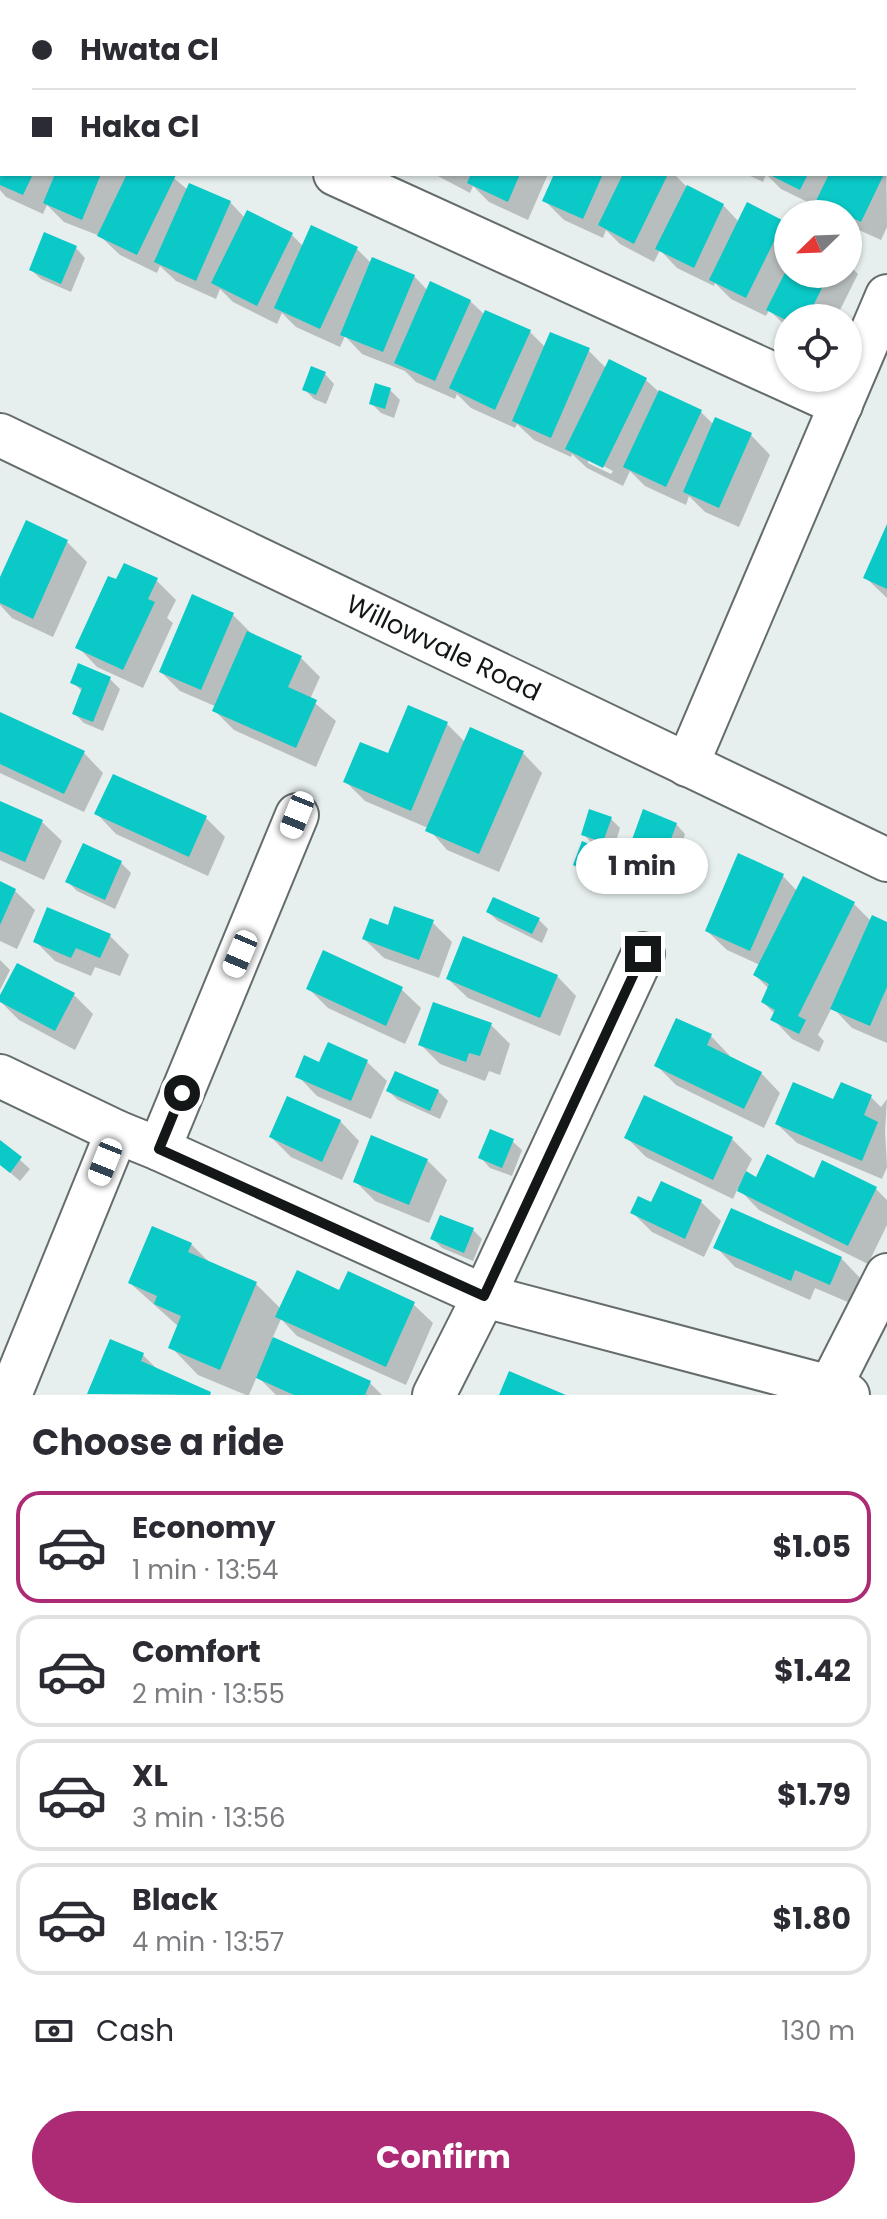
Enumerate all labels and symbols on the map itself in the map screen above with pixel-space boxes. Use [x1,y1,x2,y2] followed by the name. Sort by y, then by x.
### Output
[774,200,862,288] north arrow
[340,586,547,710] street label: Willowvale Road
[277,788,317,842] car
[577,838,709,894] callout: 1 min
[220,927,260,981] car
[625,936,661,972] route end
[164,1075,200,1111] route start
[85,1135,125,1189] car

